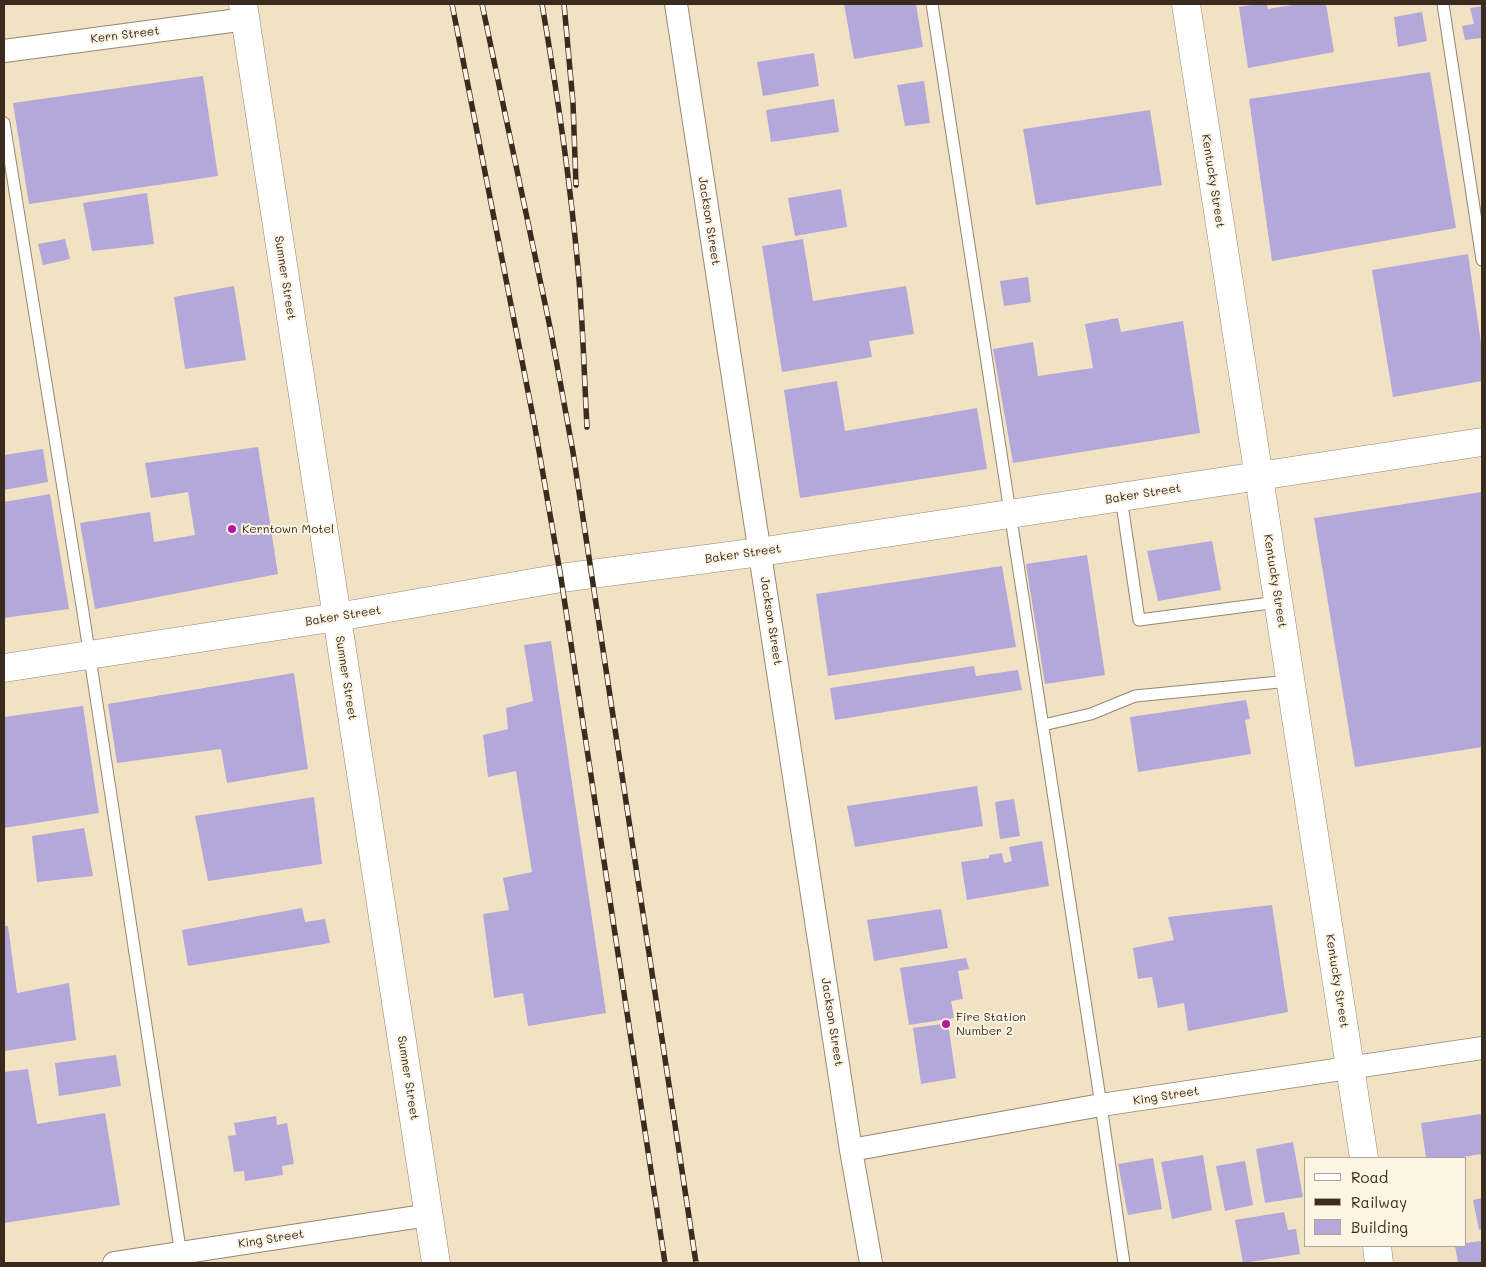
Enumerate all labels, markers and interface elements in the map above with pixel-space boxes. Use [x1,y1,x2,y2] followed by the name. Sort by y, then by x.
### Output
[90,24,160,46] street label: Kern Street
[1198,133,1228,229] street label: Kentucky Street
[695,176,723,266] street label: Jackson Street
[271,235,299,321] street label: Sumner Street
[1104,481,1182,507] street label: Baker Street
[242,522,334,536] place label: Kerntown Motel
[226,523,238,535] marker: Kerntown Motel
[1260,533,1290,629] street label: Kentucky Street
[704,542,782,566] street label: Baker Street
[757,576,785,666] street label: Jackson Street
[304,603,382,629] street label: Baker Street
[332,635,360,721] street label: Sumner Street
[1322,933,1352,1029] street label: Kentucky Street
[818,977,846,1067] street label: Jackson Street
[956,1010,1026,1038] place label: Fire Station Number 2
[940,1018,952,1030] marker: Fire Station Number 2
[394,1035,422,1121] street label: Sumner Street
[1132,1084,1200,1108] street label: King Street
[1304,1157,1466,1247] legend
[1351,1167,1388,1187] text: Road
[1351,1192,1407,1212] text: Railway
[1351,1217,1408,1237] text: Building
[237,1227,305,1251] street label: King Street

